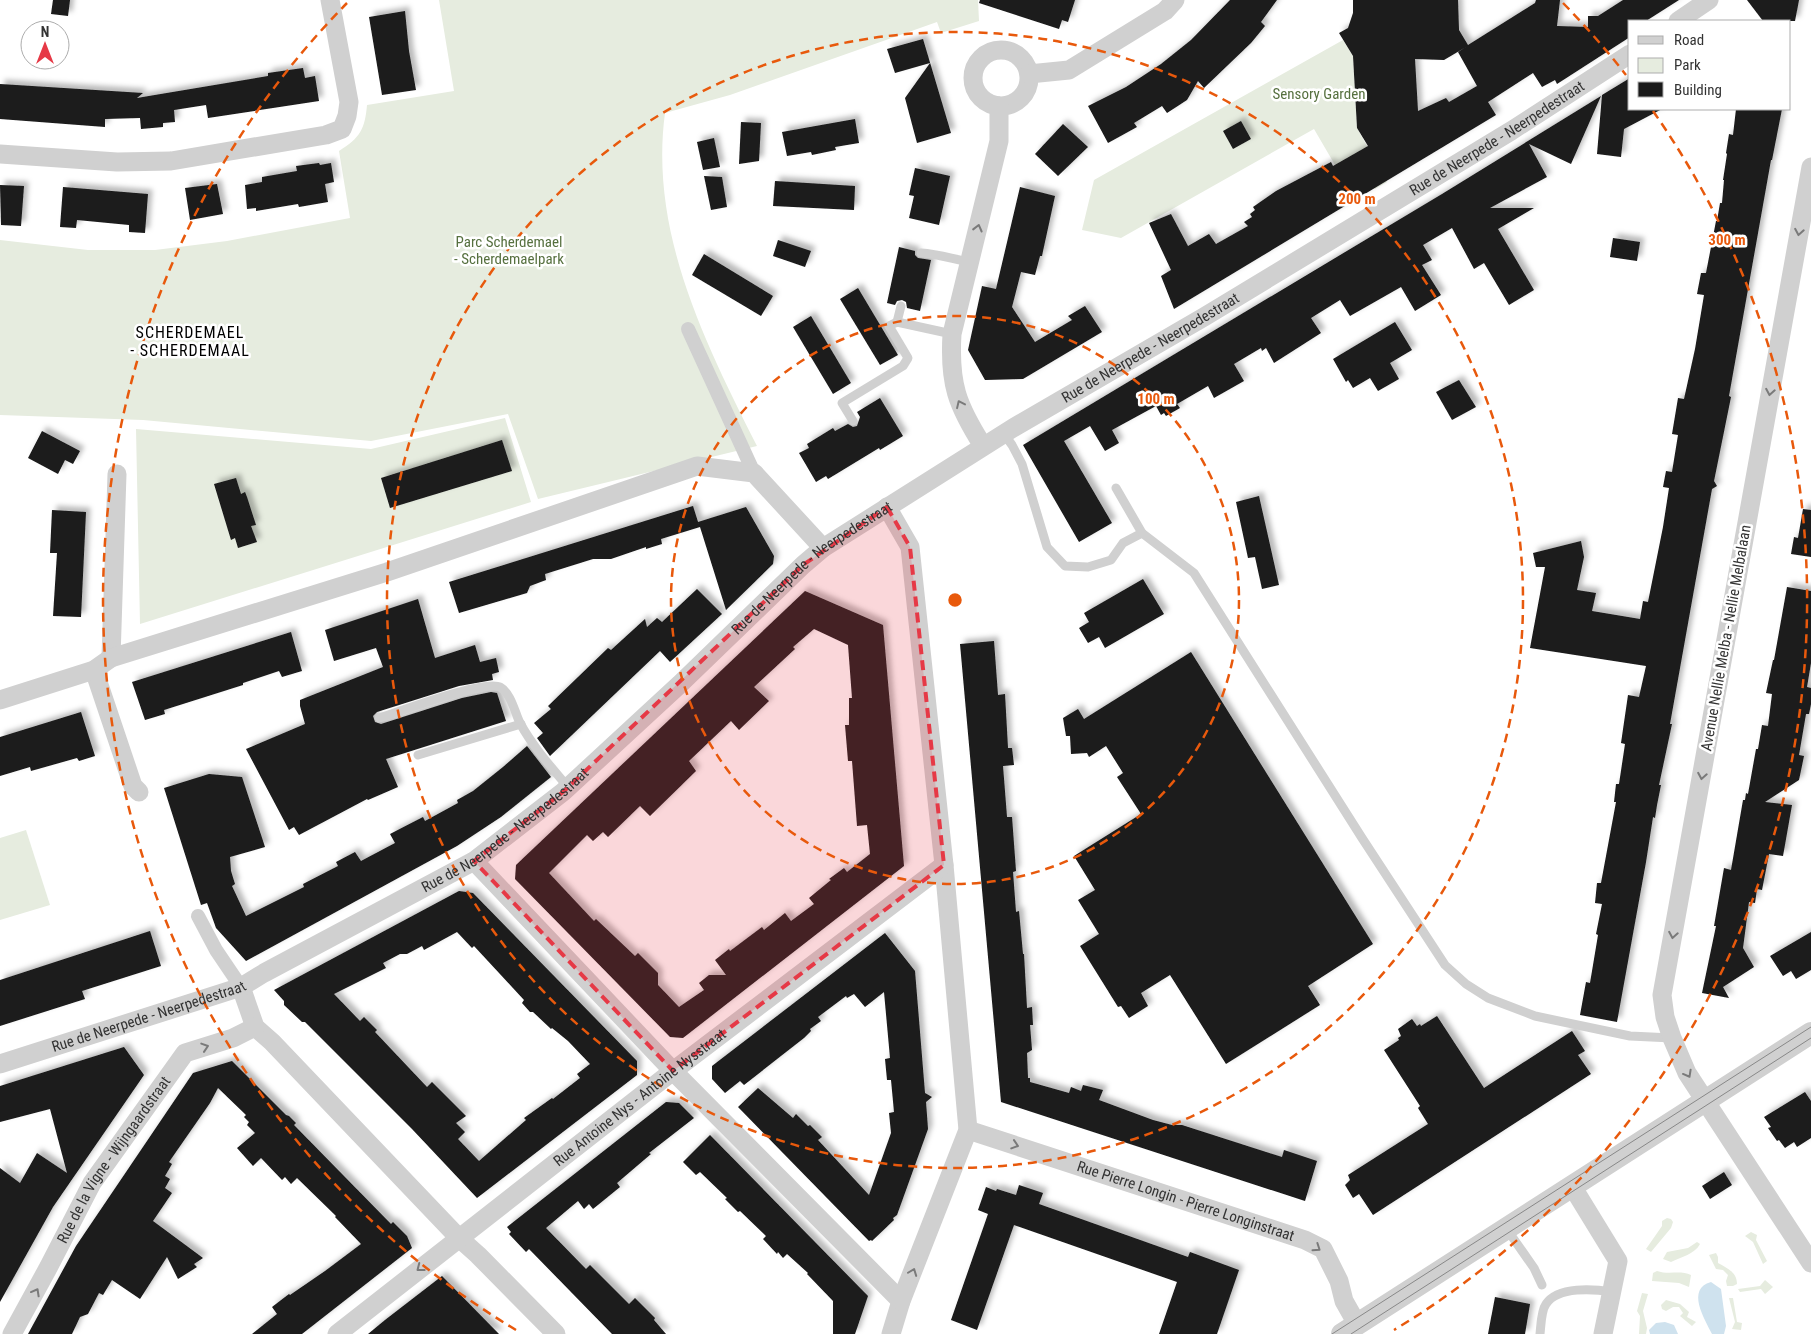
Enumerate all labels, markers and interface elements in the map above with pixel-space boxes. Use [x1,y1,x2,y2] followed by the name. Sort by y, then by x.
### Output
[20,20,70,70] north arrow
[1628,20,1791,110] legend
[41,24,49,40] text: N
[1674,31,1704,49] text: Road
[1674,56,1701,74] text: Park
[1406,77,1588,199] street label: Rue de Neerpede - Neerpedestraat
[1674,81,1722,99] text: Building
[1272,85,1366,103] park label: Sensory Garden
[1338,190,1376,208] text: 200 m
[972,224,983,233] one-way arrow
[1795,227,1805,236] one-way arrow
[1708,231,1746,249] text: 300 m
[454,233,564,268] park label: Parc Scherdemael - Scherdemaelpark
[1059,289,1242,407] street label: Rue de Neerpede - Neerpedestraat
[130,323,250,360] district label: SCHERDEMAEL - SCHERDEMAAL
[1766,387,1776,396] one-way arrow
[1137,390,1175,408] text: 100 m
[956,400,966,409] one-way arrow
[728,498,895,638] street label: Rue de Neerpede - Neerpedestraat
[1697,524,1755,752] street label: Avenue Nellie Melba - Nellie Melbalaan
[946,591,964,609] centre of rings
[418,764,592,896] street label: Rue de Neerpede - Neerpedestraat
[1697,771,1707,780] one-way arrow
[1668,931,1678,940] one-way arrow
[49,977,249,1056] street label: Rue de Neerpede - Neerpedestraat
[550,1025,729,1170] street label: Rue Antoine Nys - Antoine Nysstraat
[200,1043,208,1053] one-way arrow
[1682,1068,1692,1077] one-way arrow
[53,1073,174,1246] street label: Rue de la Vigne - Wijngaardstraat
[1010,1140,1018,1150] one-way arrow
[1075,1157,1297,1245] street label: Rue Pierre Longin - Pierre Longinstraat
[1312,1241,1321,1251] one-way arrow
[417,1262,426,1271] one-way arrow
[907,1268,917,1276] one-way arrow
[29,1288,39,1297] one-way arrow

